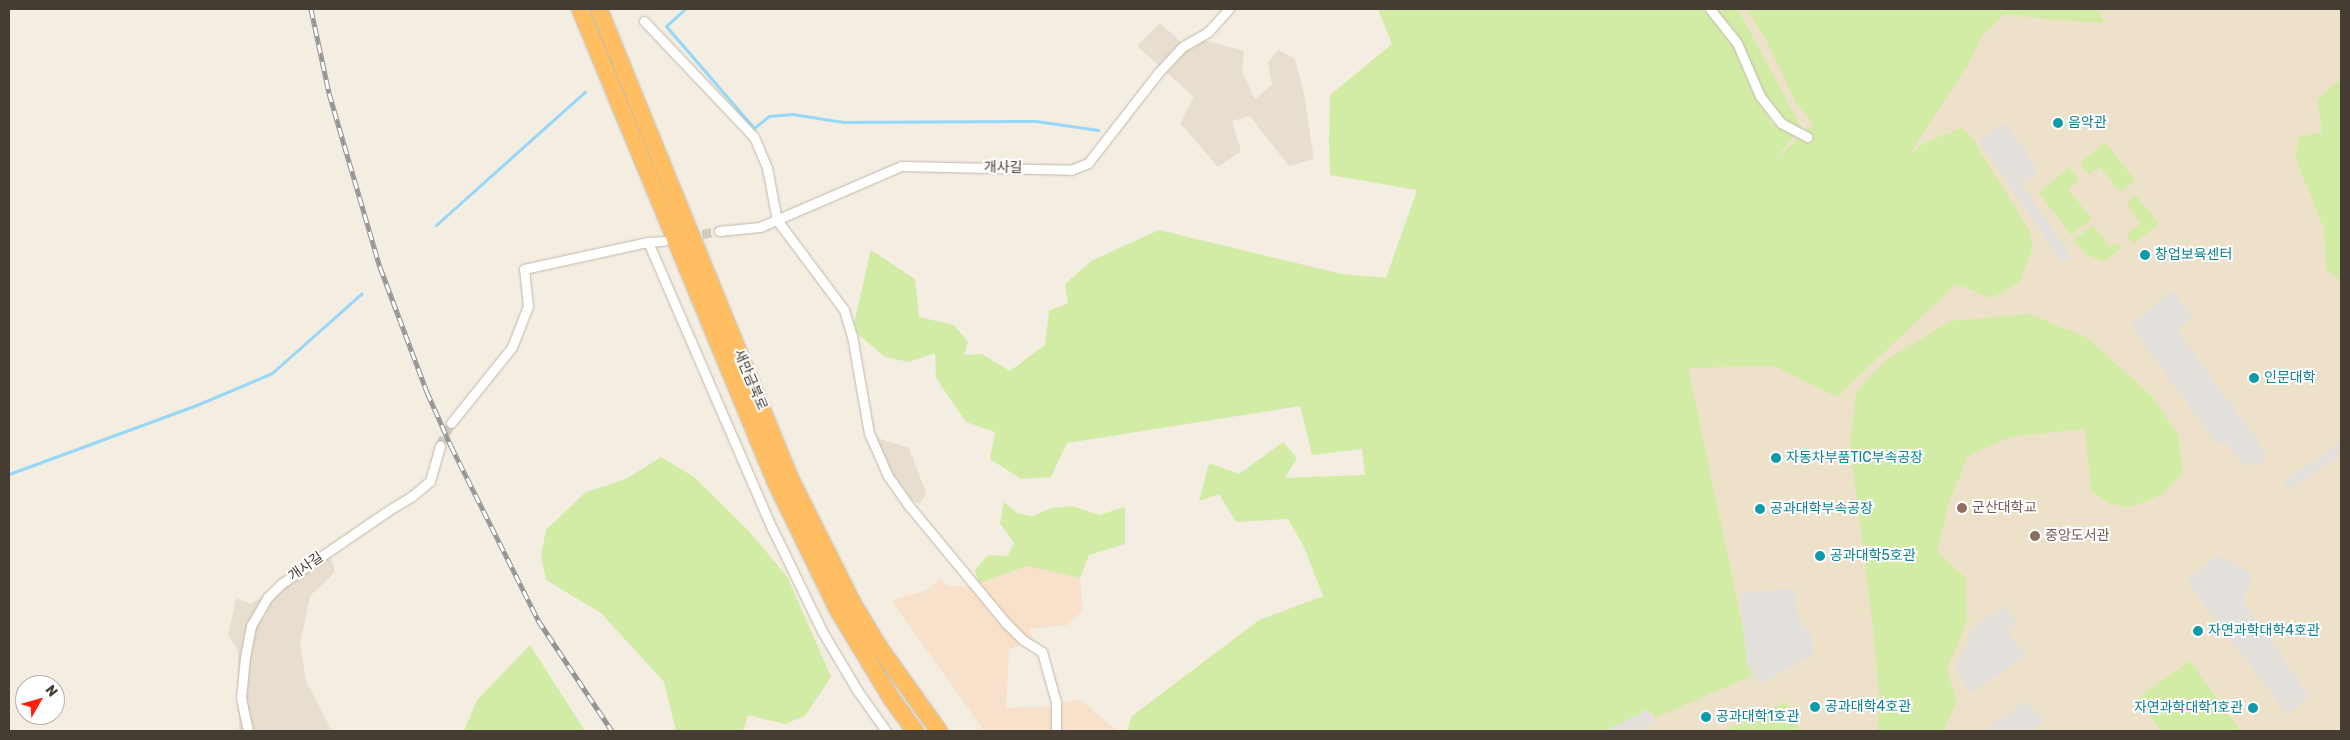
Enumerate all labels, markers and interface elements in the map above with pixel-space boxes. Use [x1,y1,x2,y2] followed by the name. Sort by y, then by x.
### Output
[2068,115,2107,131] place label: 음악관
[2052,117,2064,129] marker: 음악관
[984,159,1022,177] street label: 개사길
[2155,247,2232,263] place label: 창업보육센터
[2139,249,2151,261] marker: 창업보육센터
[730,347,770,413] street label: 새만금북로
[2264,370,2316,386] place label: 인문대학
[2248,372,2260,384] marker: 인문대학
[1786,450,1923,466] place label: 자동차부품TIC부속공장
[1770,452,1782,464] marker: 자동차부품TIC부속공장
[1972,500,2036,516] place label: 군산대학교
[1770,501,1873,517] place label: 공과대학부속공장
[1956,502,1968,514] marker: 군산대학교
[1754,503,1766,515] marker: 공과대학부속공장
[2045,528,2109,544] place label: 중앙도서관
[2029,530,2041,542] marker: 중앙도서관
[1830,548,1916,564] place label: 공과대학5호관
[285,549,327,585] street label: 개사길
[1814,550,1826,562] marker: 공과대학5호관
[2208,623,2320,639] place label: 자연과학대학4호관
[2192,625,2204,637] marker: 자연과학대학4호관
[15,675,65,725] north arrow
[42,682,61,700] text: N
[1825,699,1911,715] place label: 공과대학4호관
[2134,700,2243,716] place label: 자연과학대학1호관
[1809,701,1821,713] marker: 공과대학4호관
[2247,702,2259,714] marker: 자연과학대학1호관
[1716,709,1799,725] place label: 공과대학1호관
[1700,711,1712,723] marker: 공과대학1호관

